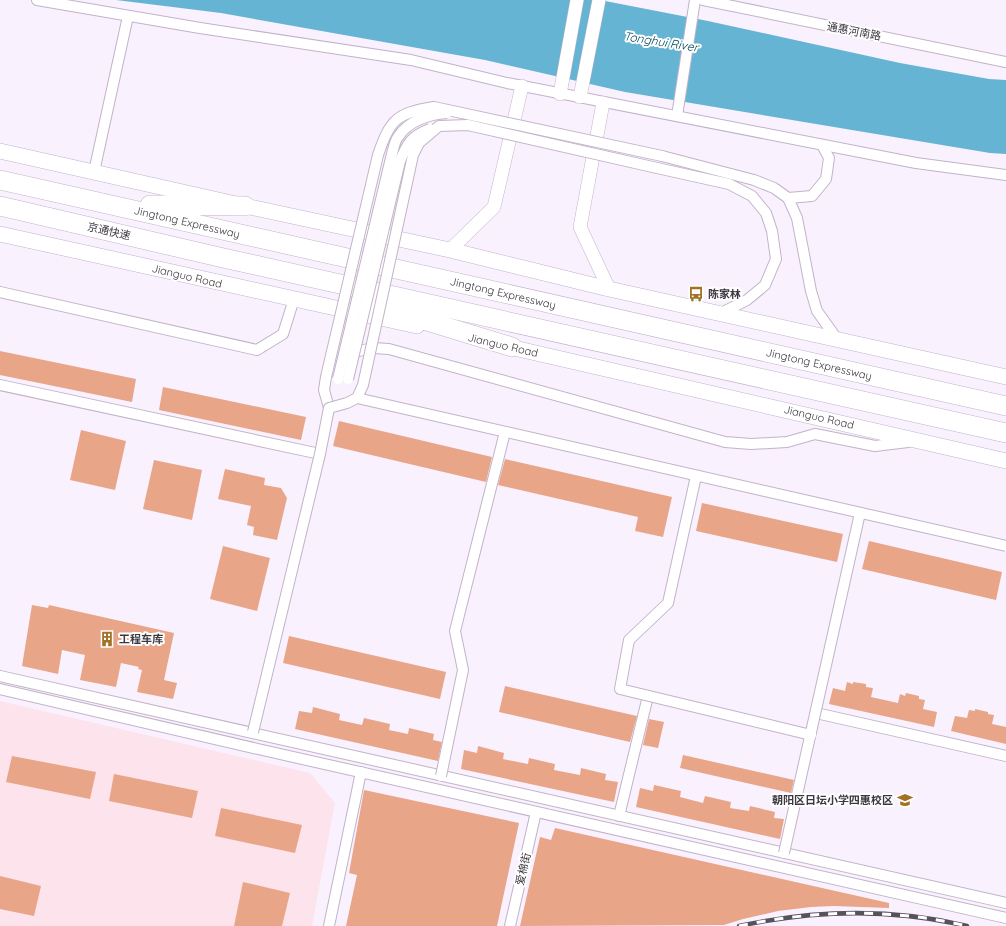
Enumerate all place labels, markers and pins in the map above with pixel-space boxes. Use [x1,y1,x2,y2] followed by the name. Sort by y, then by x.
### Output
[687,285,705,303] bus stop icon: 陈家林
[708,287,741,301] place label: 陈家林
[98,630,116,648] building icon: 工程车库
[119,632,163,646] place label: 工程车库
[896,791,914,809] school or university icon: 朝阳区日坛小学四惠校区
[772,793,893,807] place label: 朝阳区日坛小学四惠校区

